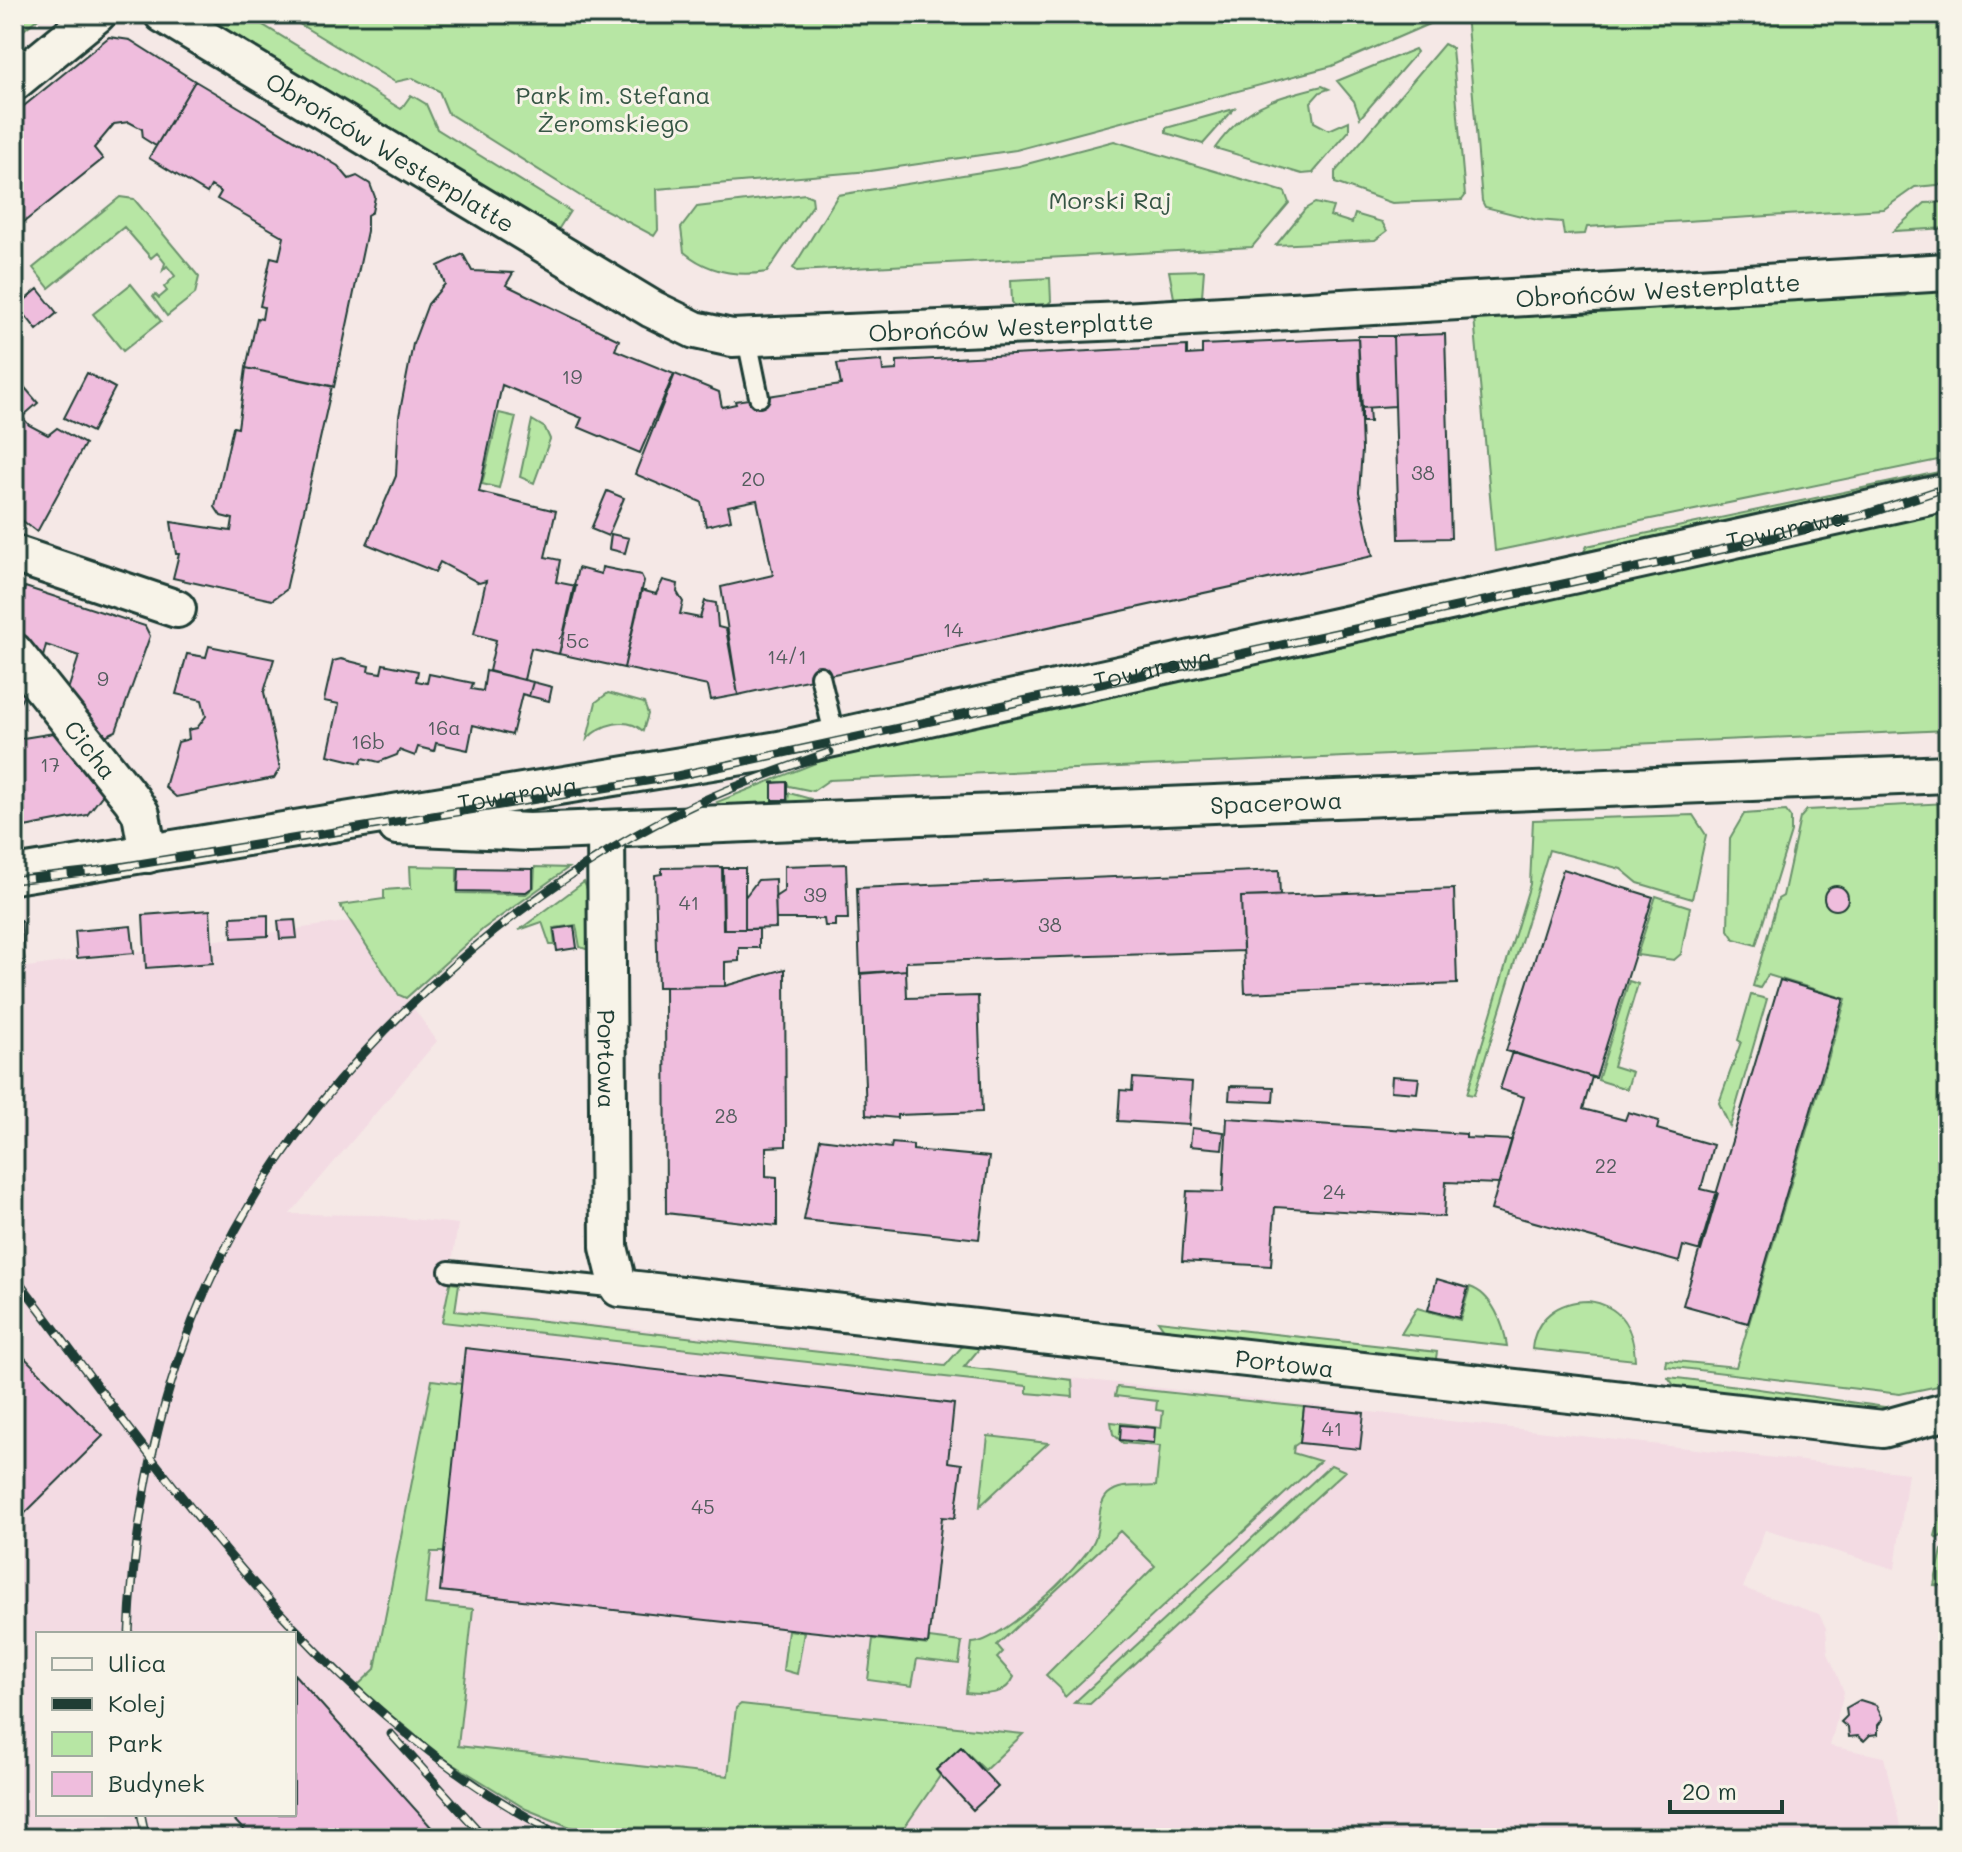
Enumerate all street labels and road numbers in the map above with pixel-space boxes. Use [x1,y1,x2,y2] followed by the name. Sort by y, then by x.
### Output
[261,64,521,238] street label: Obrońców Westerplatte
[1514,265,1801,313] street label: Obrońców Westerplatte
[868,304,1154,348] street label: Obrońców Westerplatte
[1723,500,1848,556] street label: Towarowa
[1090,639,1215,696] street label: Towarowa
[58,713,124,785] street label: Cicha
[455,768,580,818] street label: Towarowa
[1210,783,1343,820] street label: Spacerowa
[592,1009,624,1109] street label: Portowa
[1234,1341,1336,1383] street label: Portowa

